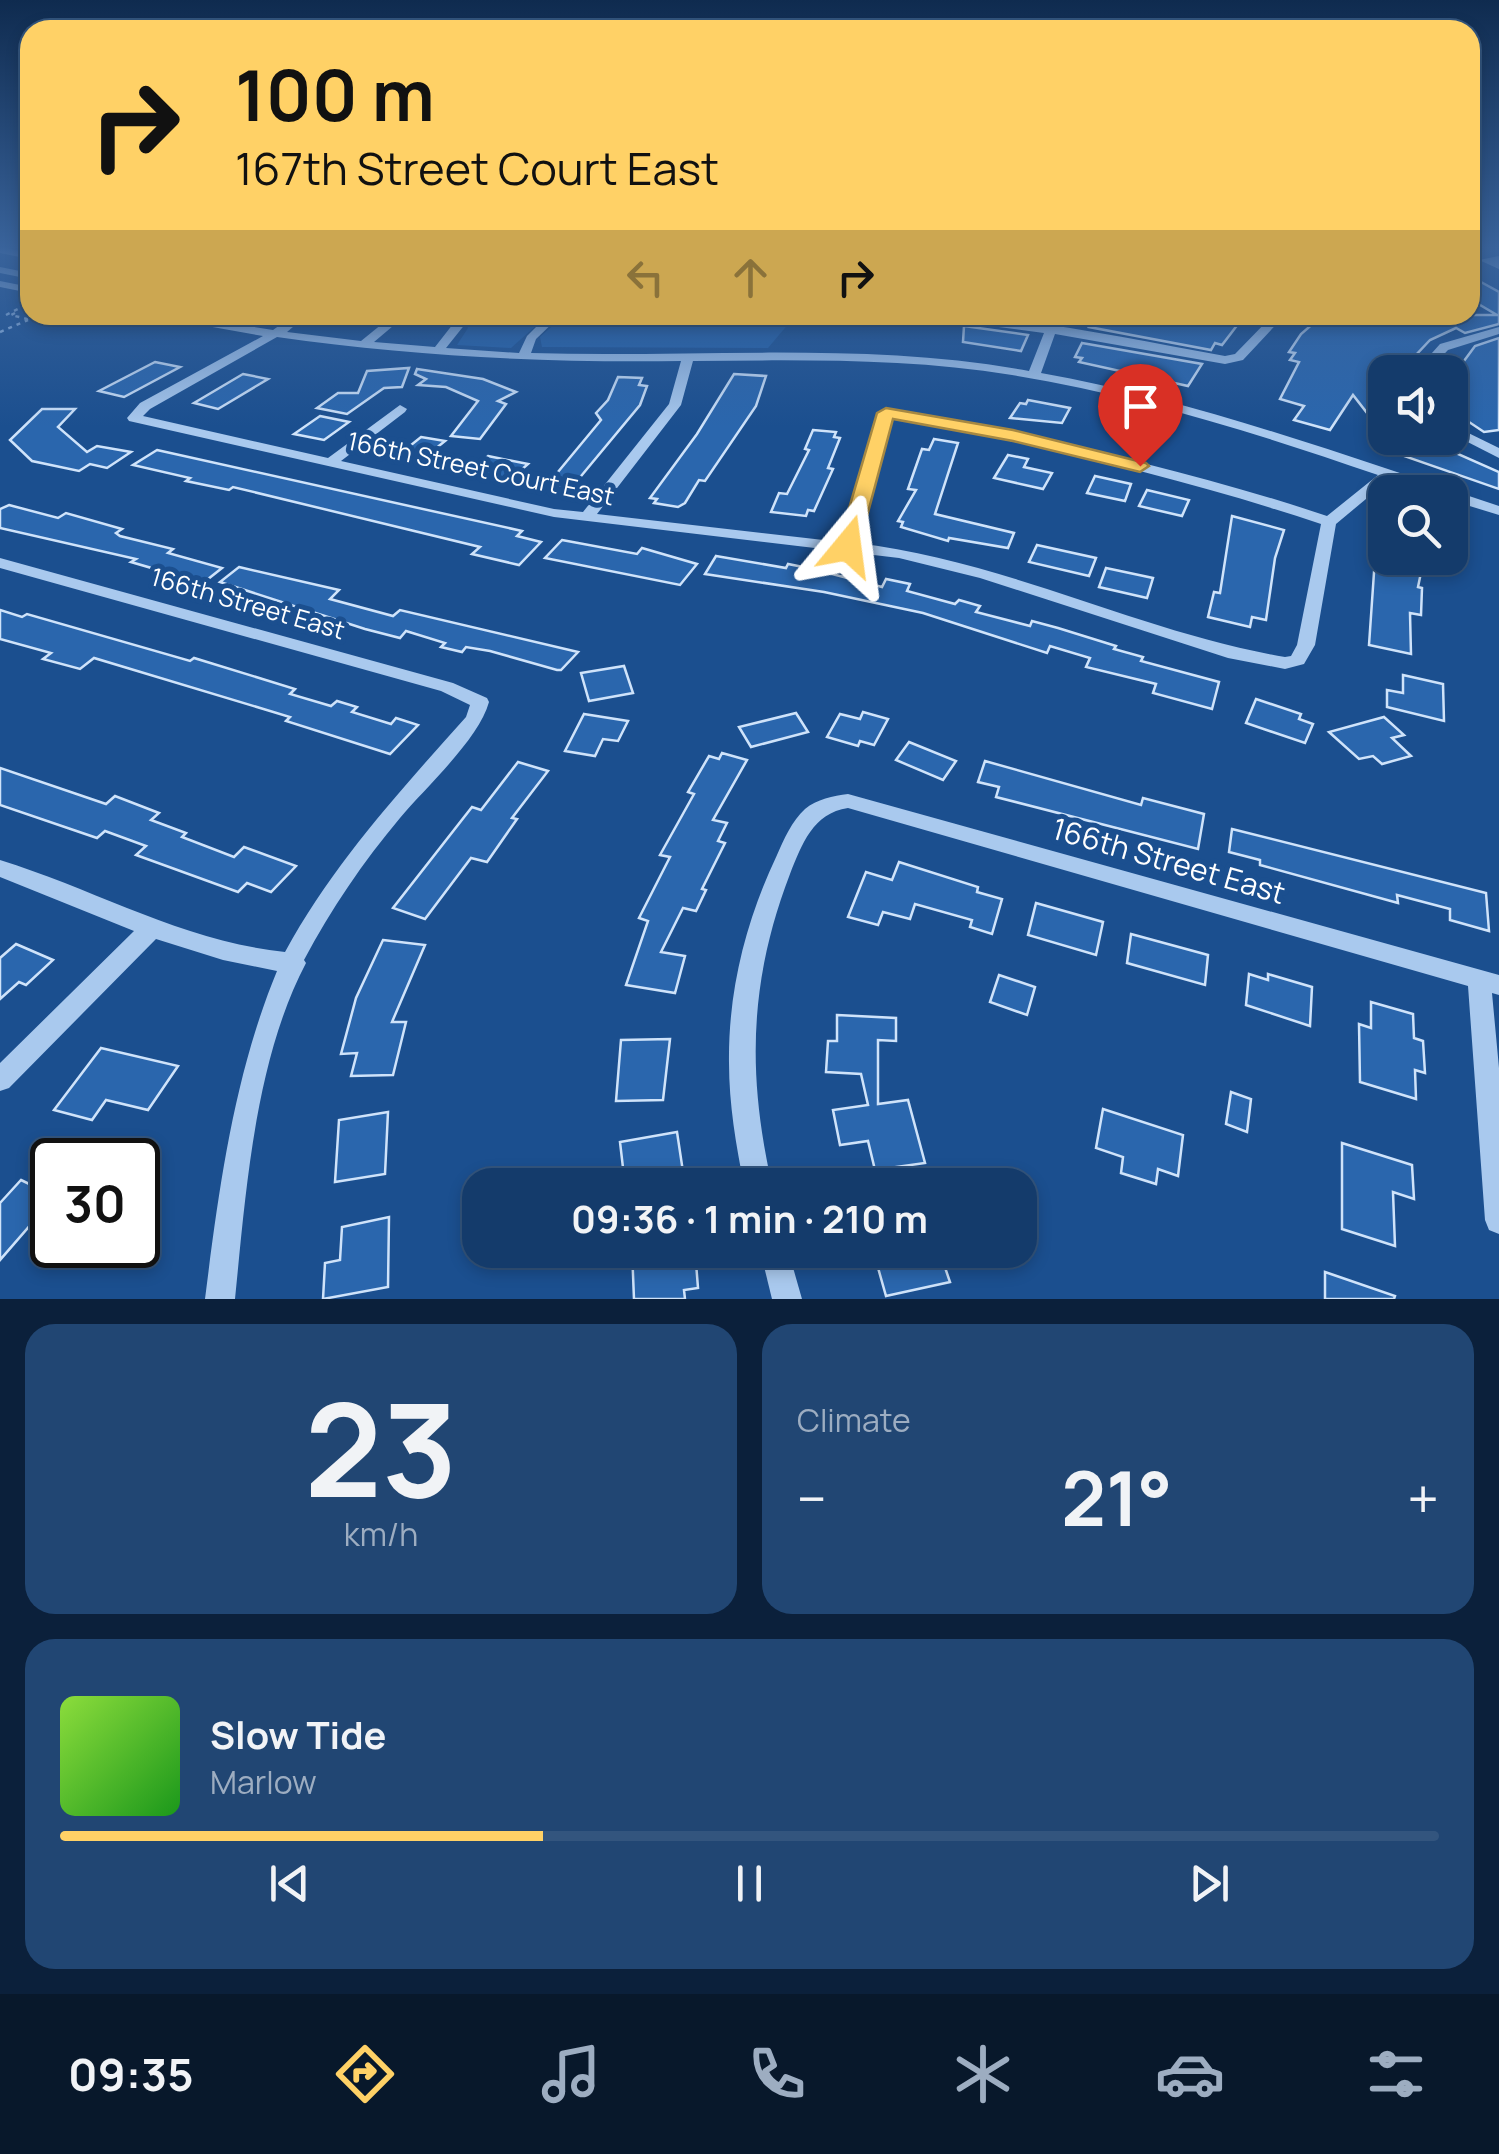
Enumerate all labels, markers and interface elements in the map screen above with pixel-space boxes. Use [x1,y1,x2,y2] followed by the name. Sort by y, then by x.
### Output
[235,46,435,142] text: 100 m
[70,60,200,190] icon: right
[235,137,719,199] text: 167th Street Court East
[618,250,673,305] icon: left
[723,250,778,305] icon: ahead
[828,250,883,305] icon: right
[1368,355,1468,575] map controls
[1368,355,1468,455] button: sound
[1098,364,1183,467] pin
[1113,379,1168,434] icon: arrive
[344,423,618,513] street label: 166th Street Court East
[1368,475,1468,575] button: search
[796,494,900,598] position arrow
[147,559,349,647] street label: 166th Street East
[1048,807,1290,913] street label: 166th Street East
[30,1138,160,1268] speed limit sign: 30
[571,1192,928,1244] text: 09:36 · 1 min · 210 m
[304,1358,458,1536] text: 23
[797,1398,911,1442] text: Climate
[1061,1446,1173,1549] text: 21°
[797,1460,827,1536] text: −
[1407,1460,1439,1536] text: +
[344,1512,418,1556] text: km/h
[210,1708,387,1760] text: Slow Tide
[210,1760,317,1804] text: Marlow
[262,1856,317,1911] icon: previous
[722,1856,777,1911] icon: pause
[1182,1856,1237,1911] icon: next
[330,2039,400,2109] icon: directions
[536,2039,606,2109] icon: music
[742,2039,812,2109] icon: phone
[948,2039,1018,2109] icon: climate
[1155,2039,1225,2109] icon: car
[1361,2039,1431,2109] icon: filters
[68,2043,194,2105] text: 09:35

